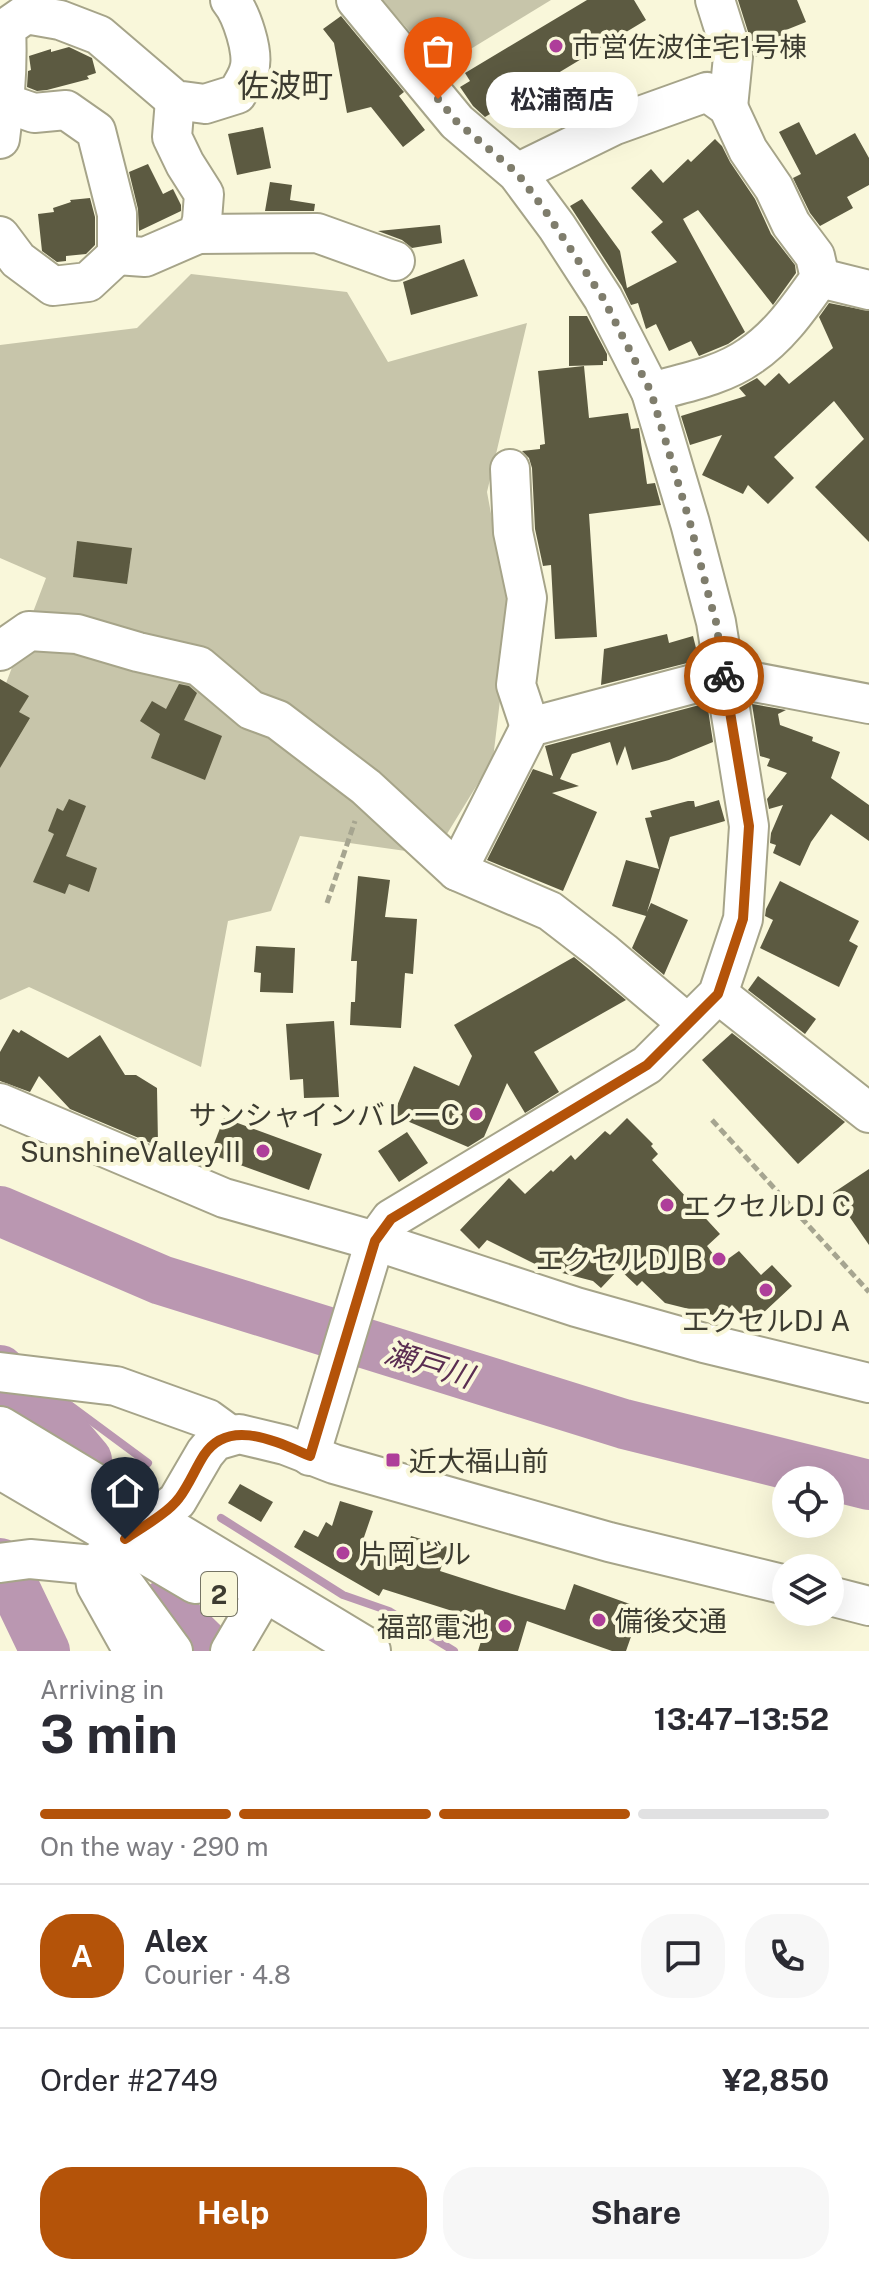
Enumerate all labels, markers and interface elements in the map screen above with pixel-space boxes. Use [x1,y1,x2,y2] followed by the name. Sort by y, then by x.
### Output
[404,17,472,99] pin
[416,29,460,73] icon: bag
[572,30,807,63] place label: 市営佐波住宅1号棟
[547,37,565,55] marker: 市営佐波住宅1号棟
[237,67,333,104] district label: 佐波町
[486,71,638,127] callout: 松浦商店
[510,84,614,115] text: 松浦商店
[684,636,764,716] courier
[702,654,746,698] icon: bike
[189,1098,460,1131] place label: サンシャインバレーC
[467,1105,485,1123] marker: サンシャインバレーC
[20,1135,247,1168] place label: SunshineValleyⅡ
[254,1142,272,1160] marker: SunshineValleyⅡ
[683,1189,851,1222] place label: エクセルDJ C
[658,1196,676,1214] marker: エクセルDJ C
[536,1243,703,1276] place label: エクセルDJ B
[710,1250,728,1268] marker: エクセルDJ B
[757,1281,775,1299] marker: エクセルDJ A
[682,1304,850,1337] place label: エクセルDJ A
[381,1334,480,1395] water label: 瀬戸川
[409,1444,549,1477] place label: 近大福山前
[384,1451,402,1469] marker: 近大福山前
[91,1457,159,1539] pin
[772,1466,844,1626] map controls
[772,1466,844,1538] button: locate
[103,1469,147,1513] icon: home
[359,1537,471,1570] place label: 片岡ビル
[334,1544,352,1562] marker: 片岡ビル
[772,1554,844,1626] button: layers
[201,1572,237,1616] road number: 2
[615,1604,727,1637] place label: 備後交通
[377,1610,489,1643] place label: 福部電池
[590,1611,608,1629] marker: 備後交通
[496,1617,514,1635] marker: 福部電池
[40,1674,164,1705] text: Arriving in
[654,1701,829,1737] text: 13:47–13:52
[40,1704,178,1765] text: 3 min
[40,1831,268,1862] text: On the way · 290 m
[641,1914,725,1998] button: chat
[745,1914,829,1998] button: phone
[144,1923,208,1959] text: Alex
[71,1938,93,1974] text: A
[144,1959,291,1990] text: Courier · 4.8
[40,2062,218,2098] text: Order #2749
[722,2062,829,2098] text: ¥2,850
[40,2167,427,2259] button: Help
[443,2167,829,2259] button: Share

